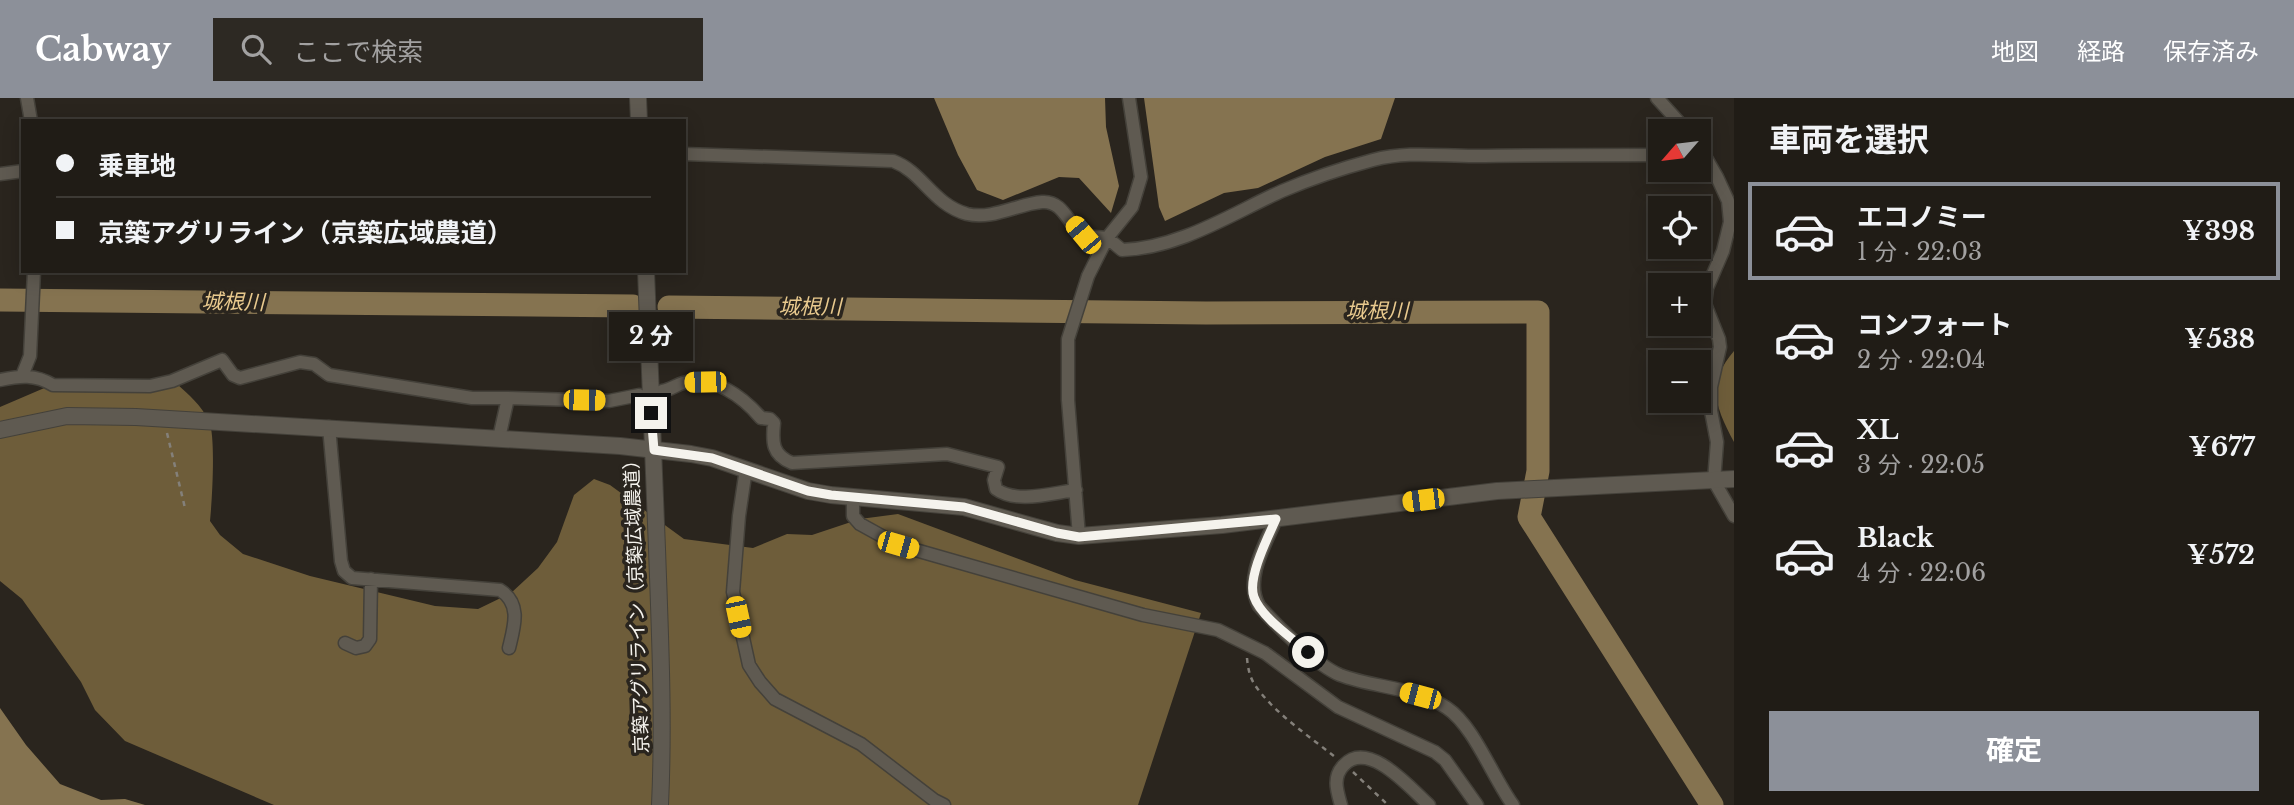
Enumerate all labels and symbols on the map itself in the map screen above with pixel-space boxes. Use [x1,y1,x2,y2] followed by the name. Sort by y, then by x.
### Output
[1648,119,1712,182] north arrow
[1062,212,1105,258] car
[201,288,267,316] water label: 城根川
[779,294,843,320] water label: 城根川
[1346,298,1410,324] water label: 城根川
[609,312,693,360] callout: 2 分
[684,371,727,393] car
[563,389,606,411] car
[635,397,667,429] route end
[620,450,653,754] street label: 京築アグリライン（京築広域農道）
[1401,487,1446,513] car
[875,529,922,561] car
[724,594,753,640] car
[1292,636,1324,668] route start
[1397,680,1444,712] car

